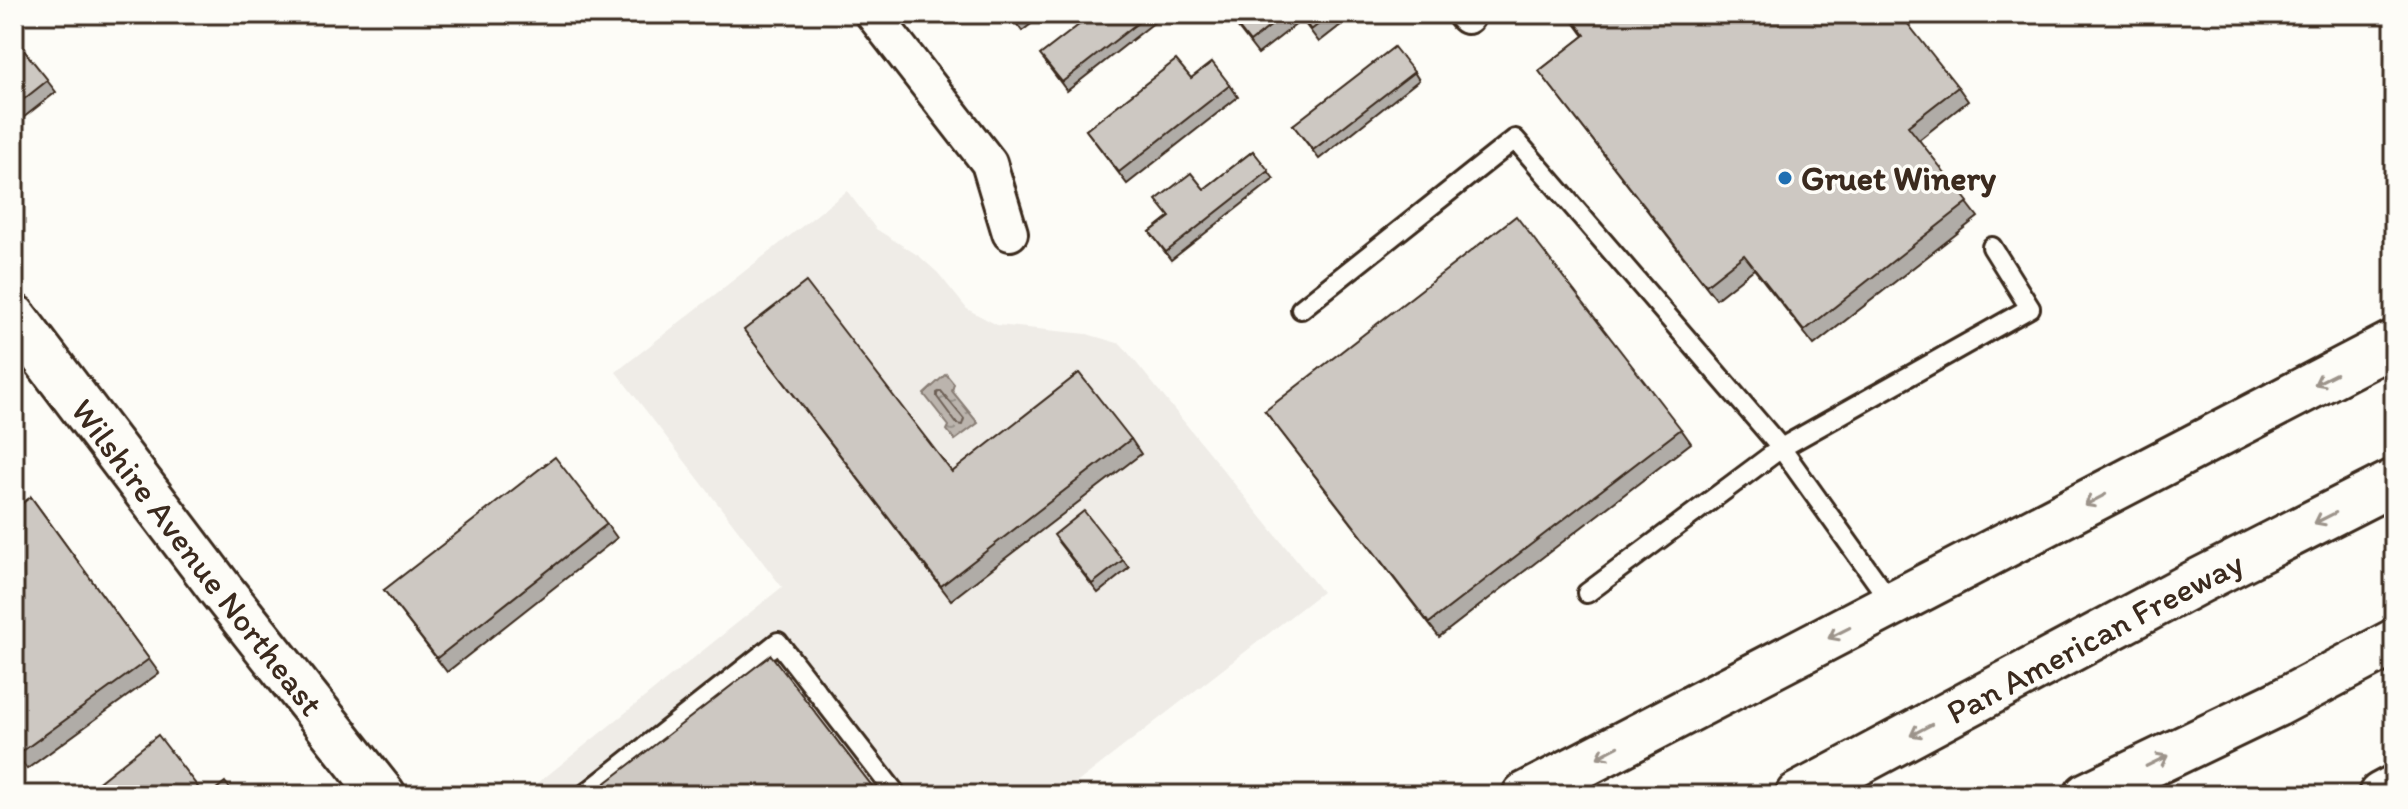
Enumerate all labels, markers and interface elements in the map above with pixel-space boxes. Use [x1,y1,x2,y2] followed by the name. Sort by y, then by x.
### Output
[1801,158,1997,199] place label: Gruet Winery
[1776,169,1794,187] marker: Gruet Winery
[2313,372,2337,387] one-way arrow
[63,390,333,724] street label: Wilshire Avenue Northeast
[2083,492,2107,508] one-way arrow
[2313,511,2337,526] one-way arrow
[1939,542,2250,733] street label: Pan American Freeway
[1828,625,1851,641] one-way arrow
[1909,722,1933,738] one-way arrow
[1596,744,1620,760] one-way arrow
[2145,753,2169,768] one-way arrow

